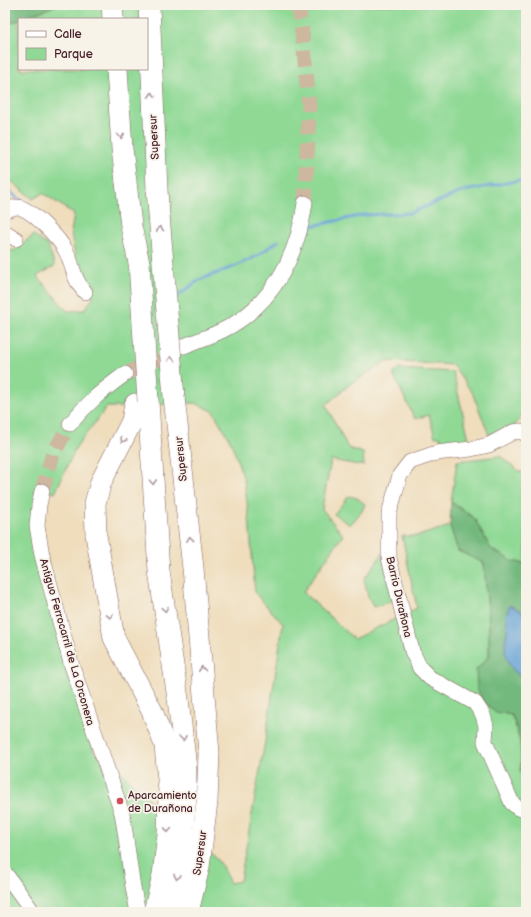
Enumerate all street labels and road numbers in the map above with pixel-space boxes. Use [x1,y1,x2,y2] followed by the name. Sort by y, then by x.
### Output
[146,113,162,160] street label: Supersur
[172,435,190,482] street label: Supersur
[383,555,415,639] street label: Barrio Durañona
[37,557,97,727] street label: Antiguo Ferrocarril de La Orconera
[190,829,210,876] street label: Supersur

